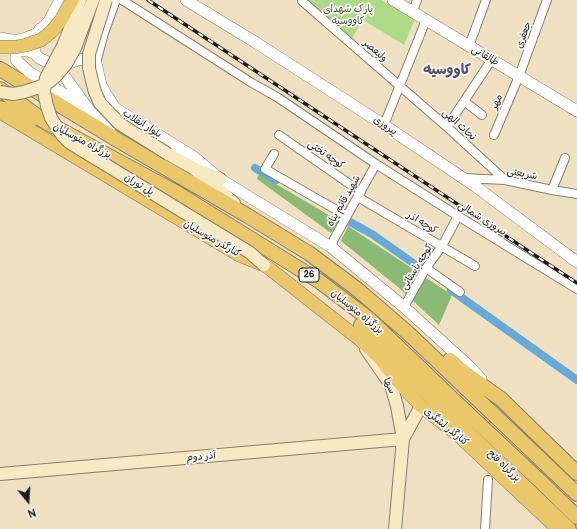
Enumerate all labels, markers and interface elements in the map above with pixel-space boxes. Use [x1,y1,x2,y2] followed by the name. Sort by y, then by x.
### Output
[323,3,373,26] park label: پارک شهدای کاووسیه
[514,20,534,50] street label: جعفری
[360,37,390,65] street label: ولیعصر
[469,43,501,69] street label: طالقانی
[423,62,471,78] district label: کاووسیه
[488,93,506,111] street label: مهر
[120,107,164,141] street label: بلوار انقلاب
[440,107,478,143] street label: نجات الهی
[371,114,399,138] street label: پیروزی
[51,121,113,161] street label: بزرگراه متوسلیان
[305,138,347,172] street label: کوچه تختی
[506,165,538,183] street label: شریعتی
[122,172,156,198] street label: پل توران
[325,173,363,229] street label: شهید قائم پناه
[456,199,508,239] street label: پیروزی شمالی
[404,209,440,237] street label: کوچه اذر
[181,218,243,260] street label: کنارگذر متوسلیان
[398,242,436,292] street label: کوچه باستانی
[299,268,319,282] road number: 26
[328,287,386,337] street label: بزرگراه متوسلیان
[380,376,398,396] street label: سها
[421,405,471,449] street label: کنارگذر لشگری
[485,447,523,485] street label: بزرگراه فتح
[186,450,216,464] street label: آذر دوم
[8,481,48,521] north arrow
[26,506,37,520] text: N

